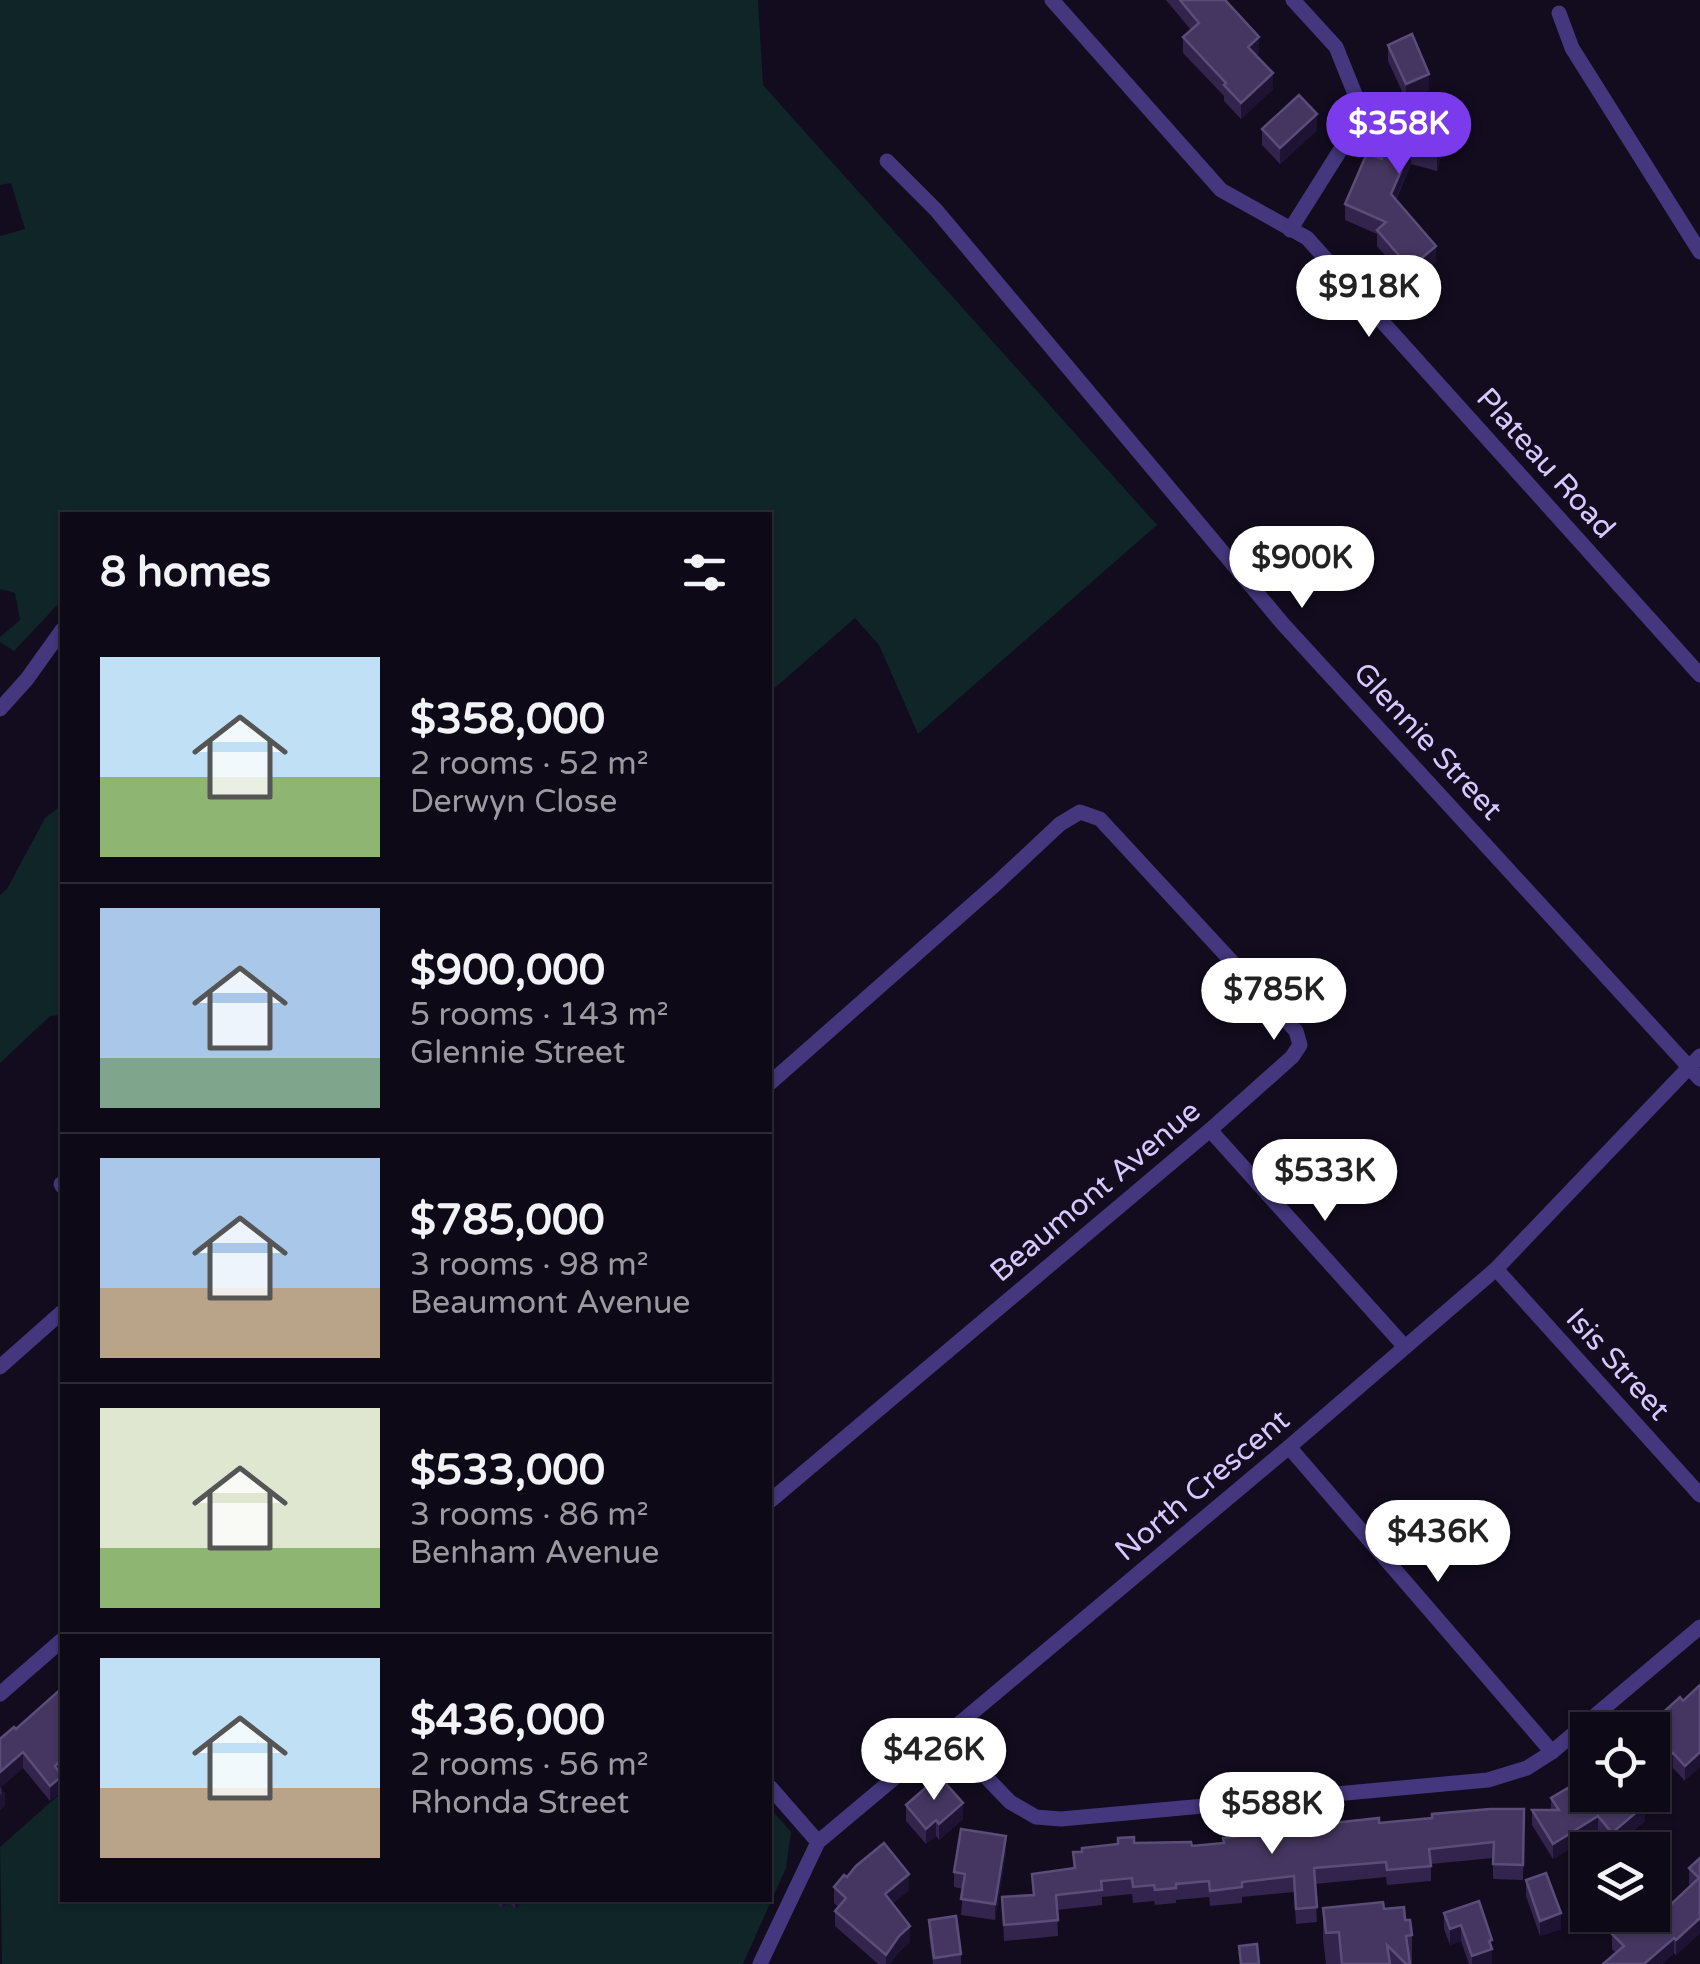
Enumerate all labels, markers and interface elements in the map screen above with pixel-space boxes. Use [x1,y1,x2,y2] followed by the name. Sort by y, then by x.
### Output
[1329,92,1469,177] pin: $358K
[1348,105,1450,143] text: $358K
[1299,255,1439,340] pin: $918K
[1318,268,1420,306] text: $918K
[1468,380,1623,546] street label: Plateau Road
[1232,526,1372,611] pin: $900K
[1251,539,1353,577] text: $900K
[677,545,732,600] icon: filters
[100,547,271,598] text: 8 homes
[1345,655,1510,828] street label: Glennie Street
[410,694,605,745] text: $358,000
[180,697,300,817] icon: home
[410,745,649,783] text: 2 rooms · 52 m²
[410,783,617,821] text: Derwyn Close
[410,945,605,996] text: $900,000
[180,948,300,1068] icon: home
[1204,958,1344,1043] pin: $785K
[1223,971,1325,1009] text: $785K
[410,996,669,1034] text: 5 rooms · 143 m²
[410,1034,625,1072] text: Glennie Street
[983,1093,1208,1290] street label: Beaumont Avenue
[1255,1139,1395,1224] pin: $533K
[1274,1152,1376,1190] text: $533K
[410,1195,605,1246] text: $785,000
[180,1198,300,1318] icon: home
[410,1246,649,1284] text: 3 rooms · 98 m²
[410,1284,690,1322] text: Beaumont Avenue
[1558,1301,1678,1428] street label: Isis Street
[1108,1402,1297,1569] street label: North Crescent
[410,1445,605,1496] text: $533,000
[180,1448,300,1568] icon: home
[410,1496,649,1534] text: 3 rooms · 86 m²
[1368,1500,1508,1585] pin: $436K
[1387,1513,1489,1551] text: $436K
[410,1534,659,1572] text: Benham Avenue
[410,1695,605,1746] text: $436,000
[180,1698,300,1818] icon: home
[1570,1712,1670,1932] map controls
[1570,1712,1670,1812] button: locate
[864,1718,1004,1803] pin: $426K
[883,1731,985,1769] text: $426K
[410,1746,649,1784] text: 2 rooms · 56 m²
[1202,1772,1342,1857] pin: $588K
[410,1784,629,1822] text: Rhonda Street
[1221,1785,1323,1823] text: $588K
[1570,1832,1670,1932] button: layers

